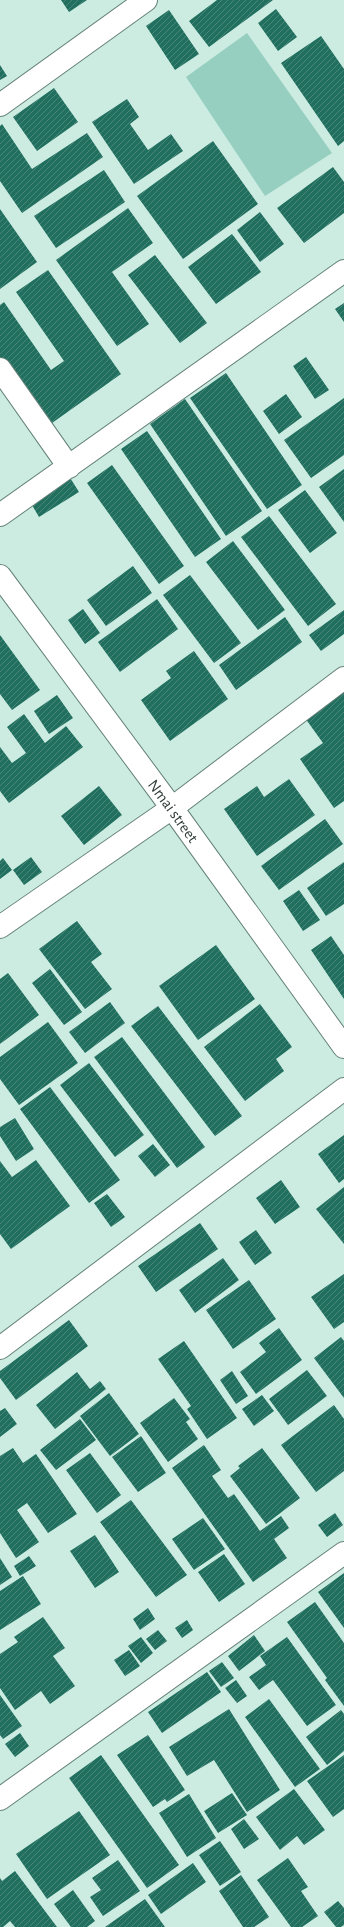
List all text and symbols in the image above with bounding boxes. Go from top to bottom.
street label: Nmai street [145,777,201,846]

